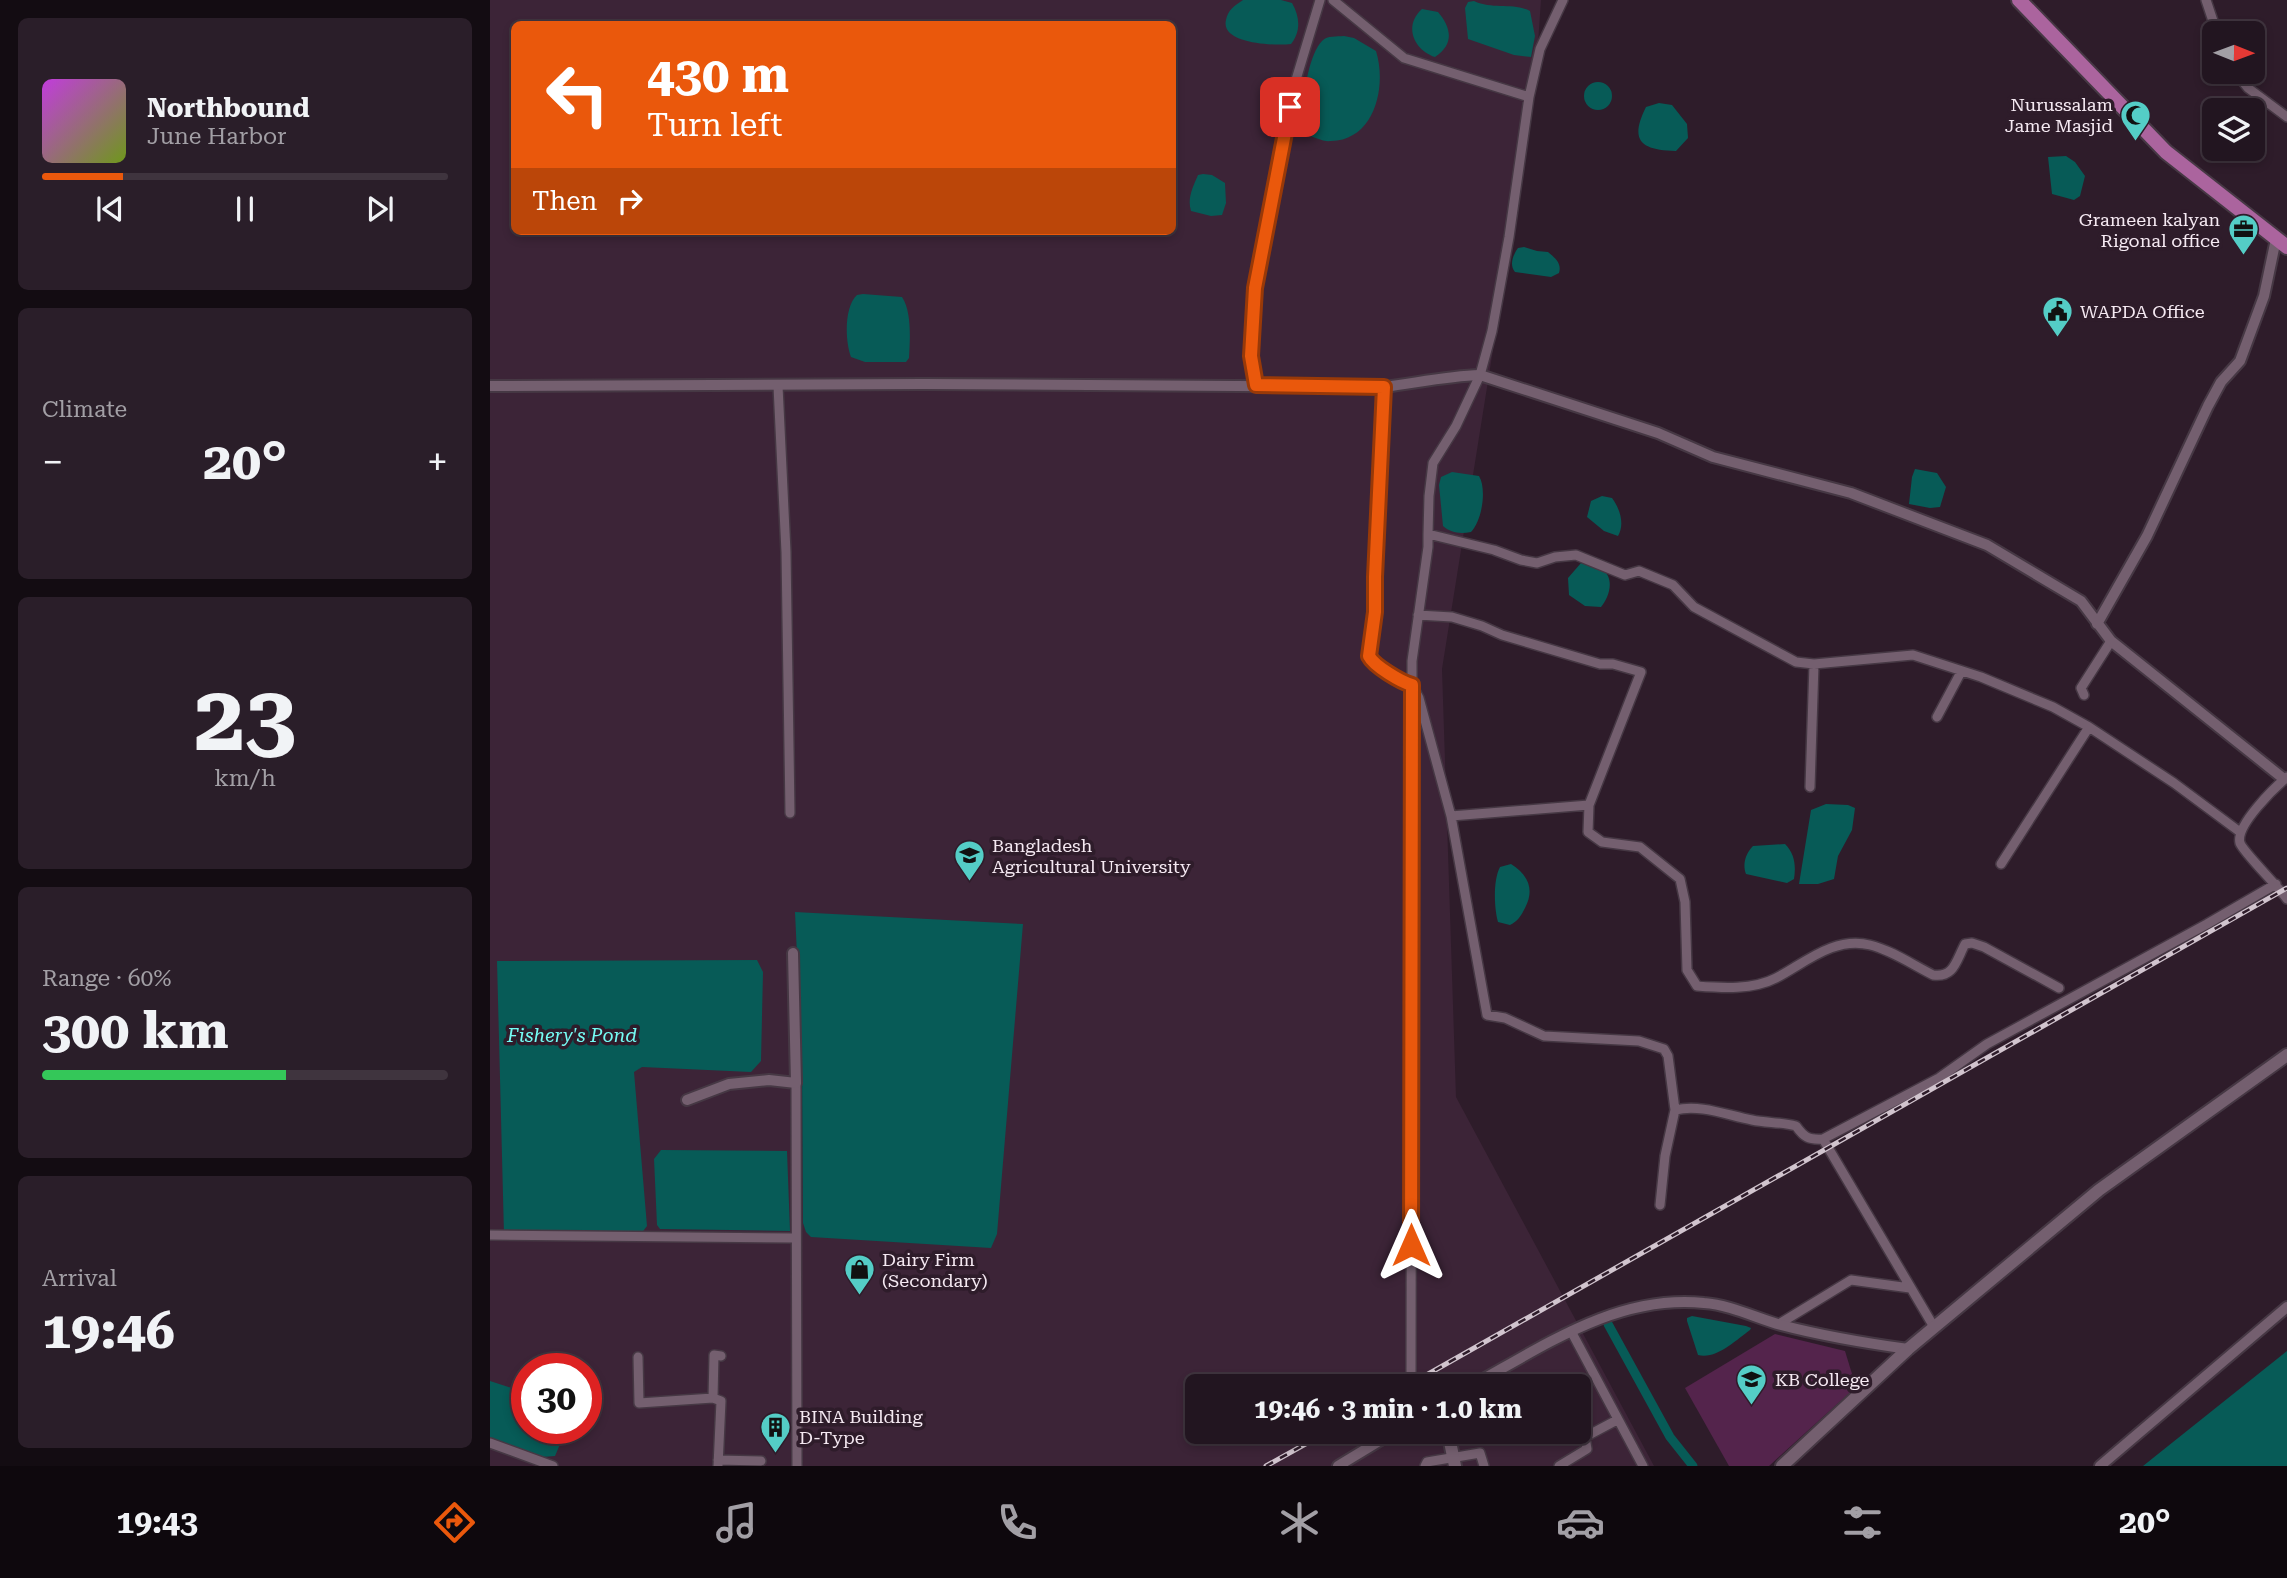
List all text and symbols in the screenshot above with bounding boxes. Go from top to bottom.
north arrow [2202,21,2264,84]
map controls [2202,21,2265,161]
text: 430 m [647,47,789,104]
icon: left [532,49,623,140]
pin [1260,77,1320,137]
icon: arrive [1271,88,1309,126]
text: Northbound [147,93,310,123]
place label: Nurussalam Jame Masjid [2005,94,2113,136]
mosque icon: Nurussalam Jame Masjid [2119,98,2153,142]
button: layers [2202,98,2265,161]
text: Turn left [647,106,782,144]
text: June Harbor [147,123,287,150]
icon: right [611,182,649,220]
text: Then [532,186,597,216]
icon: previous [91,190,129,228]
icon: pause [226,190,264,228]
icon: next [361,190,399,228]
place label: Grameen kalyan Rigonal office [2079,209,2220,251]
office icon: Grameen kalyan Rigonal office [2226,213,2260,257]
public building icon: WAPDA Office [2040,295,2074,339]
place label: WAPDA Office [2080,301,2205,322]
text: Climate [42,396,127,423]
text: 20° [203,431,287,492]
text: − [42,440,63,484]
text: + [427,440,448,484]
text: 23 [194,666,296,772]
text: km/h [214,765,276,792]
place label: Bangladesh Agricultural University [992,835,1191,877]
school or university icon: Bangladesh Agricultural University [952,839,986,883]
text: Range · 60% [42,965,171,992]
text: 300 km [42,1000,229,1061]
water label: Fishery's Pond [506,1024,637,1047]
position arrow [1374,1208,1448,1282]
place label: Dairy Firm (Secondary) [882,1249,988,1291]
shop icon: Dairy Firm (Secondary) [842,1253,876,1297]
text: Arrival [42,1265,117,1292]
text: 19:46 [42,1300,175,1361]
speed limit sign: 30 [511,1353,602,1444]
school or university icon: KB College [1735,1363,1769,1407]
place label: KB College [1775,1369,1869,1390]
text: 19:46 · 3 min · 1.0 km [1254,1394,1522,1424]
place label: BINA Building D-Type [799,1406,923,1448]
building icon: BINA Building D-Type [759,1410,793,1454]
icon: directions [430,1498,479,1547]
icon: music [712,1498,761,1547]
icon: phone [993,1498,1042,1547]
icon: climate [1275,1498,1324,1547]
icon: car [1556,1498,1605,1547]
icon: filters [1838,1498,1887,1547]
text: 19:43 [116,1503,198,1541]
text: 20° [2119,1503,2171,1541]

